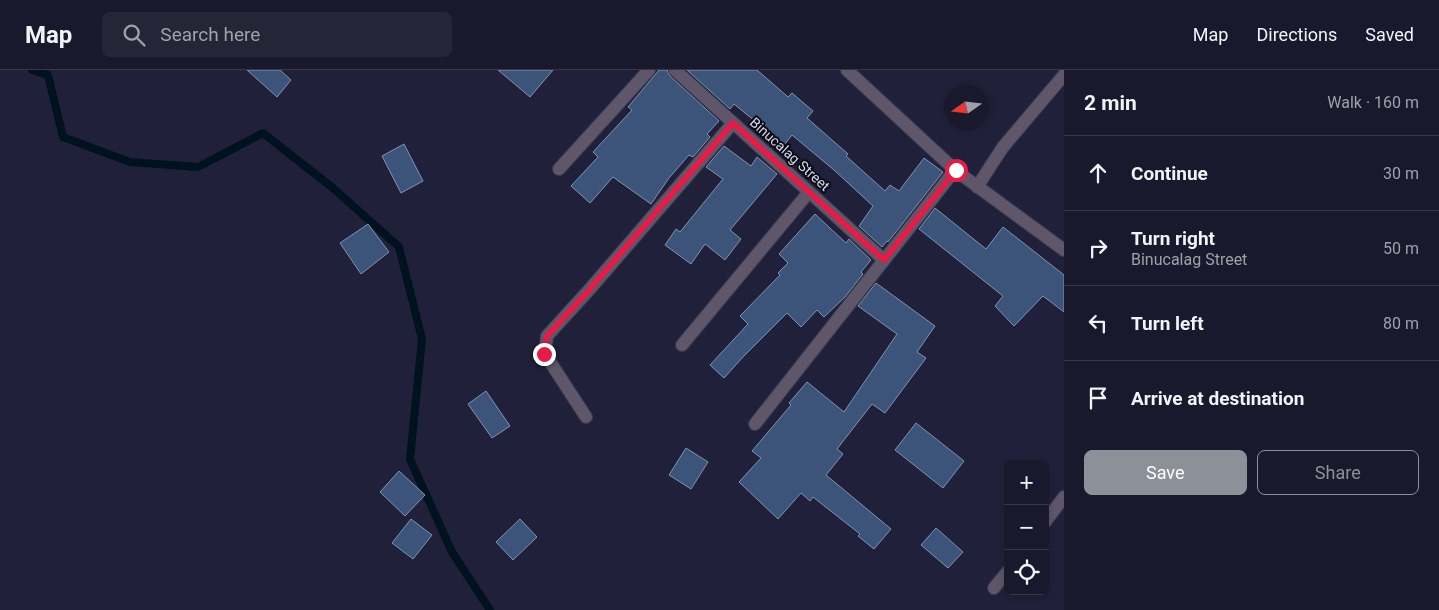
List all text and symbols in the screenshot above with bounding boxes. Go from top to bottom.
search box [102,12,452,57]
text: Map [25,21,72,49]
icon: search [120,21,148,49]
text: Search here [160,23,260,46]
text: Map [1193,24,1228,45]
text: Directions [1256,24,1337,45]
text: Saved [1365,24,1414,45]
north arrow [944,85,989,130]
text: 2 min [1084,91,1137,115]
text: Walk · 160 m [1327,93,1419,112]
street label: Binucalag Street [747,114,833,194]
route start [945,159,968,182]
icon: ahead [1084,159,1112,187]
text: Continue [1131,162,1208,185]
text: 30 m [1383,164,1419,183]
text: Turn right [1131,227,1215,250]
icon: right [1084,234,1112,262]
text: 50 m [1383,239,1419,258]
text: Binucalag Street [1131,250,1247,269]
icon: left [1084,309,1112,337]
text: Turn left [1131,312,1204,335]
text: 80 m [1383,314,1419,333]
route end [533,343,556,366]
icon: arrive [1084,384,1112,412]
text: Arrive at destination [1131,387,1304,410]
button: Save [1084,450,1247,495]
button: Share [1257,450,1419,495]
map controls [1004,460,1049,595]
button: + [1004,460,1049,505]
button: − [1004,505,1049,550]
button: locate [1004,550,1049,595]

